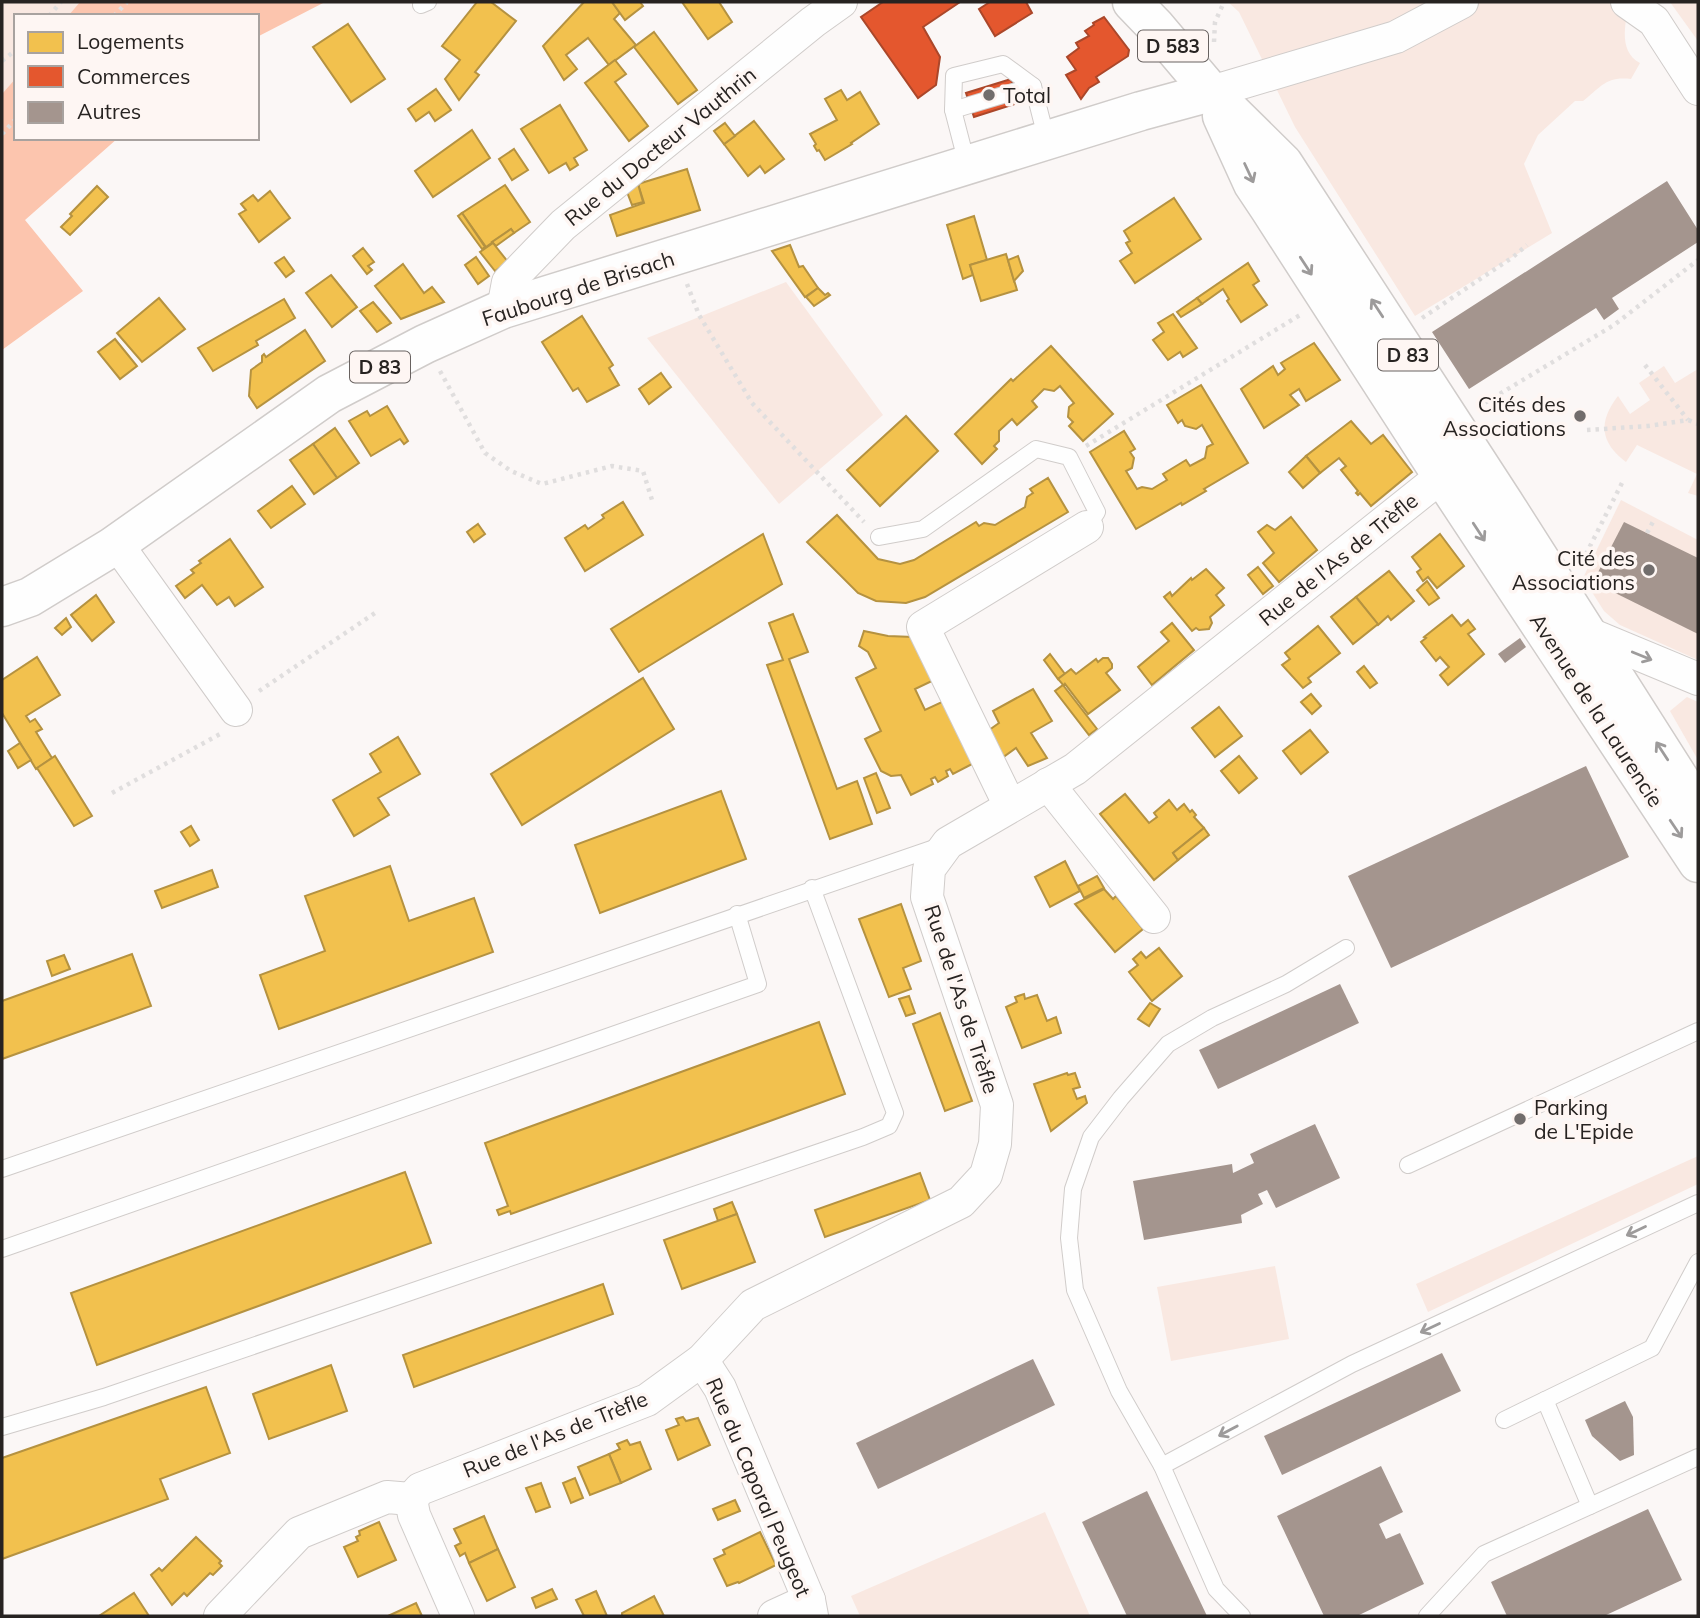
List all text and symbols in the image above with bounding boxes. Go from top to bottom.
legend [14,14,259,140]
text: Logements [77,28,184,54]
road number: D 583 [1138,30,1208,61]
street label: Rue du Docteur Vauthrin [559,61,761,231]
text: Commerces [77,63,190,89]
place label: Total [1003,82,1051,108]
marker: Total [981,87,997,103]
text: Autres [77,98,141,124]
one-way arrow [1243,162,1256,183]
street label: Faubourg de Brisach [479,245,677,331]
one-way arrow [1300,255,1314,275]
one-way arrow [1369,299,1384,318]
road number: D 83 [1378,340,1438,370]
road number: D 83 [350,352,410,382]
place label: Cités des Associations [1443,391,1566,441]
marker: Cités des Associations [1572,408,1588,424]
street label: Rue de l'As de Trèfle [1253,487,1423,631]
one-way arrow [1472,522,1487,541]
place label: Cité des Associations [1512,545,1635,595]
marker: Cité des Associations [1641,562,1657,578]
street label: Avenue de la Laurencie [1525,608,1669,812]
one-way arrow [1631,650,1653,663]
one-way arrow [1654,741,1668,761]
one-way arrow [1668,819,1683,838]
street label: Rue de l'As de Trèfle [919,901,1005,1097]
place label: Parking de L'Epide [1534,1094,1634,1144]
marker: Parking de L'Epide [1512,1111,1528,1127]
one-way arrow [1626,1226,1647,1239]
one-way arrow [1420,1321,1441,1335]
street label: Rue du Caporal Peugeot [701,1373,817,1601]
street label: Rue de l'As de Trèfle [459,1385,651,1483]
one-way arrow [1218,1425,1239,1439]

